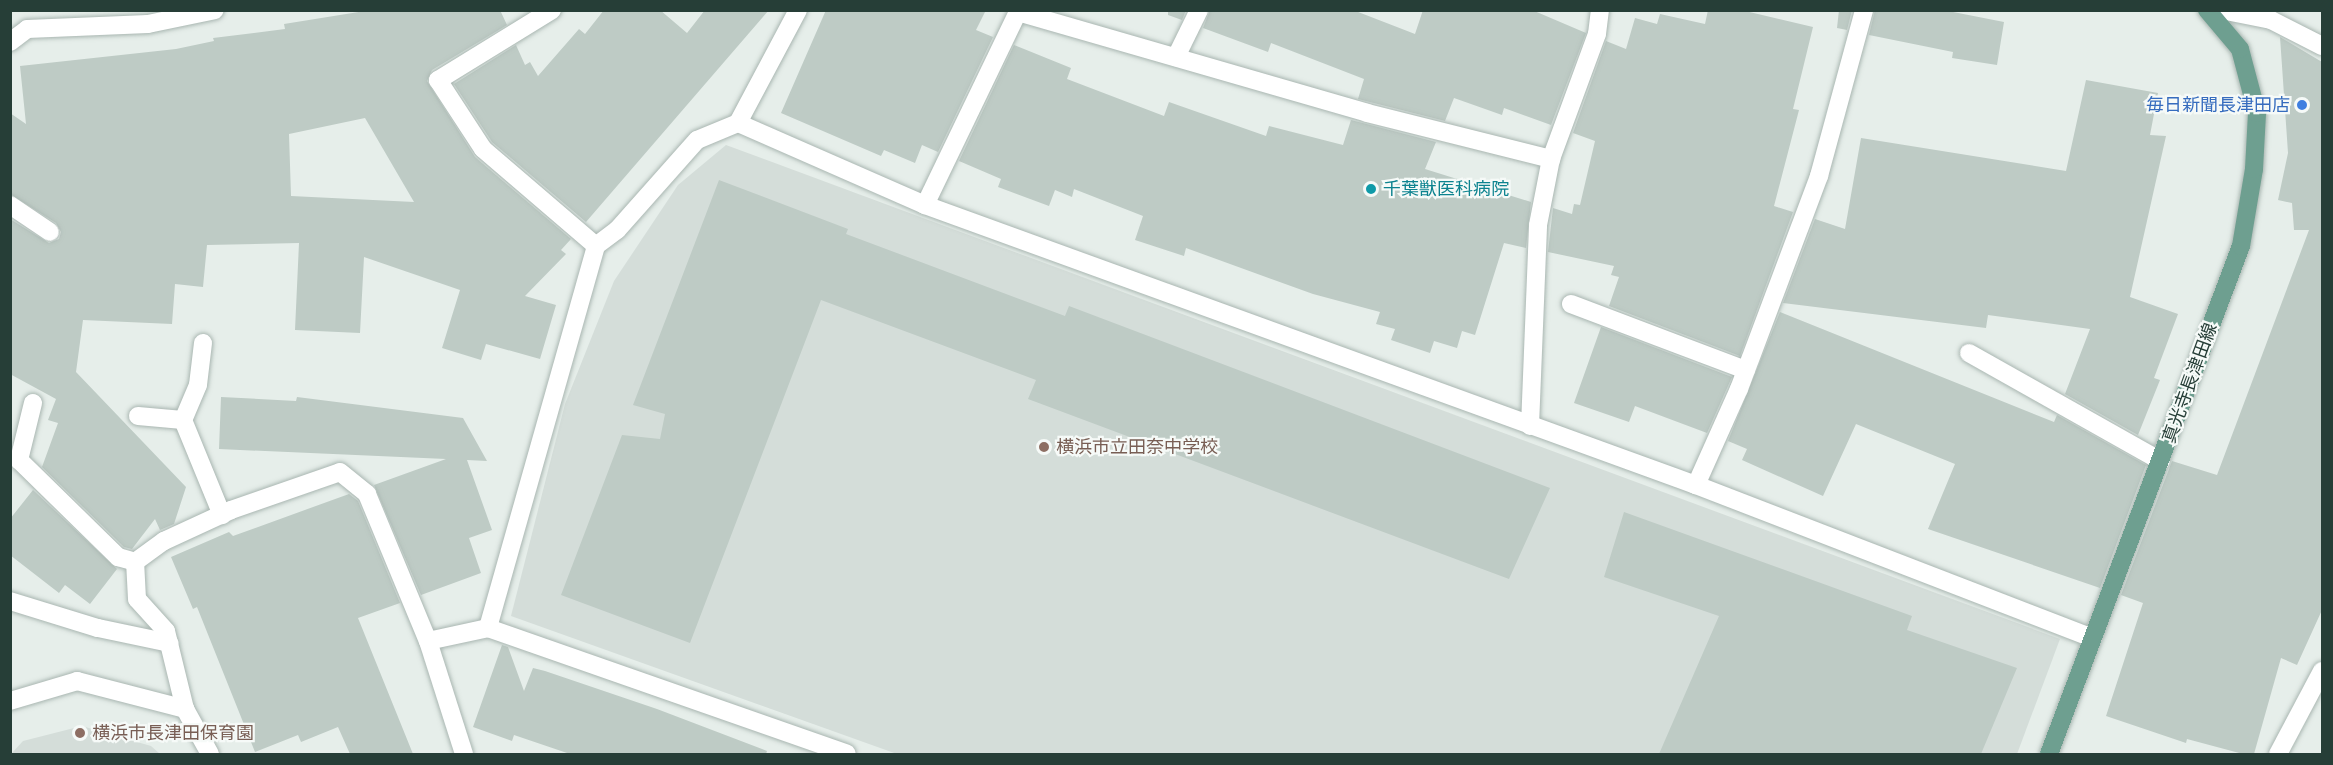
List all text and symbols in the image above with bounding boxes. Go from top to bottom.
place label: 毎日新聞長津田店 [2146,94,2290,116]
marker: 毎日新聞長津田店 [2295,98,2309,112]
place label: 千葉獣医科病院 [1383,178,1509,200]
marker: 千葉獣医科病院 [1364,182,1378,196]
street label: 真光寺長津田線 [2158,320,2222,446]
place label: 横浜市立田奈中学校 [1056,436,1218,458]
marker: 横浜市立田奈中学校 [1037,440,1051,454]
place label: 横浜市長津田保育園 [92,722,254,744]
marker: 横浜市長津田保育園 [73,726,87,740]

